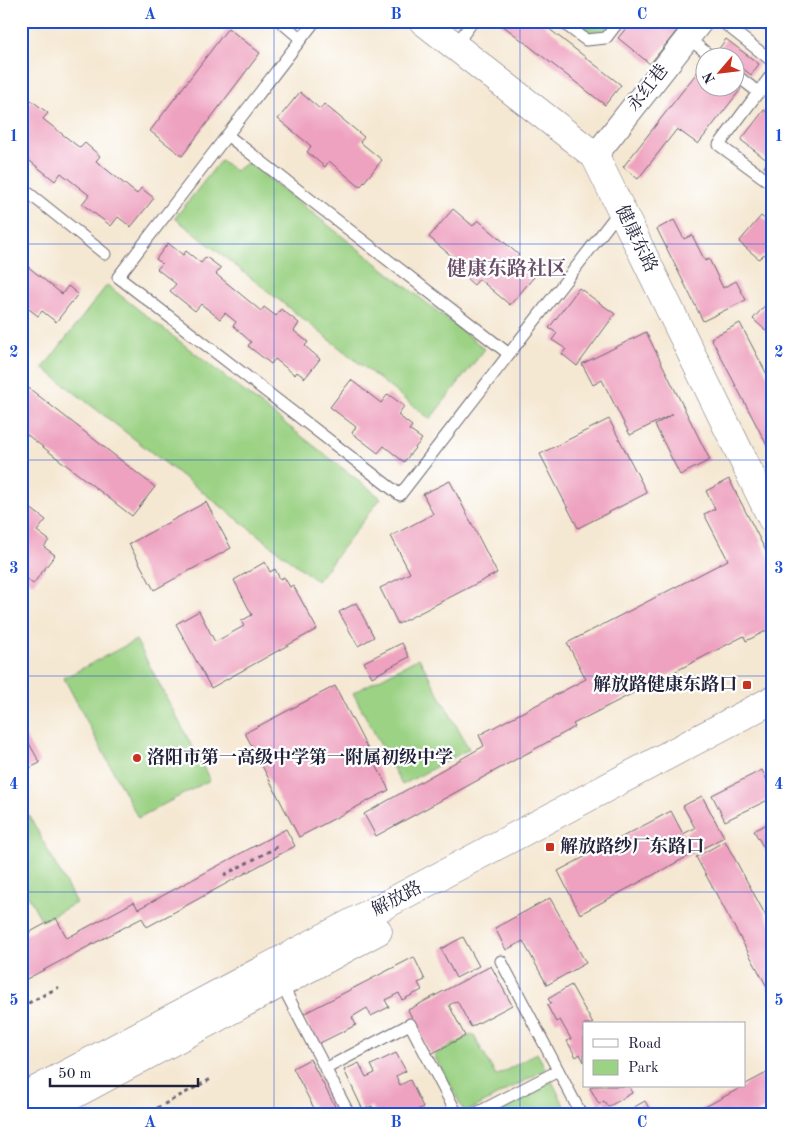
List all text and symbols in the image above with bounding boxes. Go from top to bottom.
text: A [144,7,156,23]
text: B [390,7,402,23]
text: C [637,7,647,23]
north arrow [696,48,746,98]
street label: 永红巷 [623,60,672,115]
text: N [701,69,718,86]
text: 1 [9,129,19,145]
text: 1 [774,129,784,145]
street label: 健康东路 [612,202,662,275]
district label: 健康东路社区 [447,257,567,280]
text: 2 [9,345,19,361]
text: 2 [774,345,784,361]
text: 3 [9,561,19,577]
text: 3 [774,561,784,577]
place label: 解放路健康东路口 [593,674,737,694]
marker: 解放路健康东路口 [741,679,753,691]
place label: 洛阳市第一高级中学第一附属初级中学 [147,747,453,767]
marker: 洛阳市第一高级中学第一附属初级中学 [131,752,143,764]
text: 4 [9,777,19,793]
text: 4 [774,777,784,793]
place label: 解放路纱厂东路口 [560,836,704,856]
marker: 解放路纱厂东路口 [544,841,556,853]
street label: 解放路 [368,877,425,920]
text: 5 [9,993,19,1009]
text: 5 [774,993,784,1009]
legend [583,1022,746,1088]
text: Road [628,1037,662,1052]
scale bar [50,1055,198,1087]
text: Park [628,1061,659,1076]
text: 50 m [58,1067,92,1082]
text: A [144,1115,156,1131]
text: B [390,1115,402,1131]
text: C [637,1115,647,1131]

